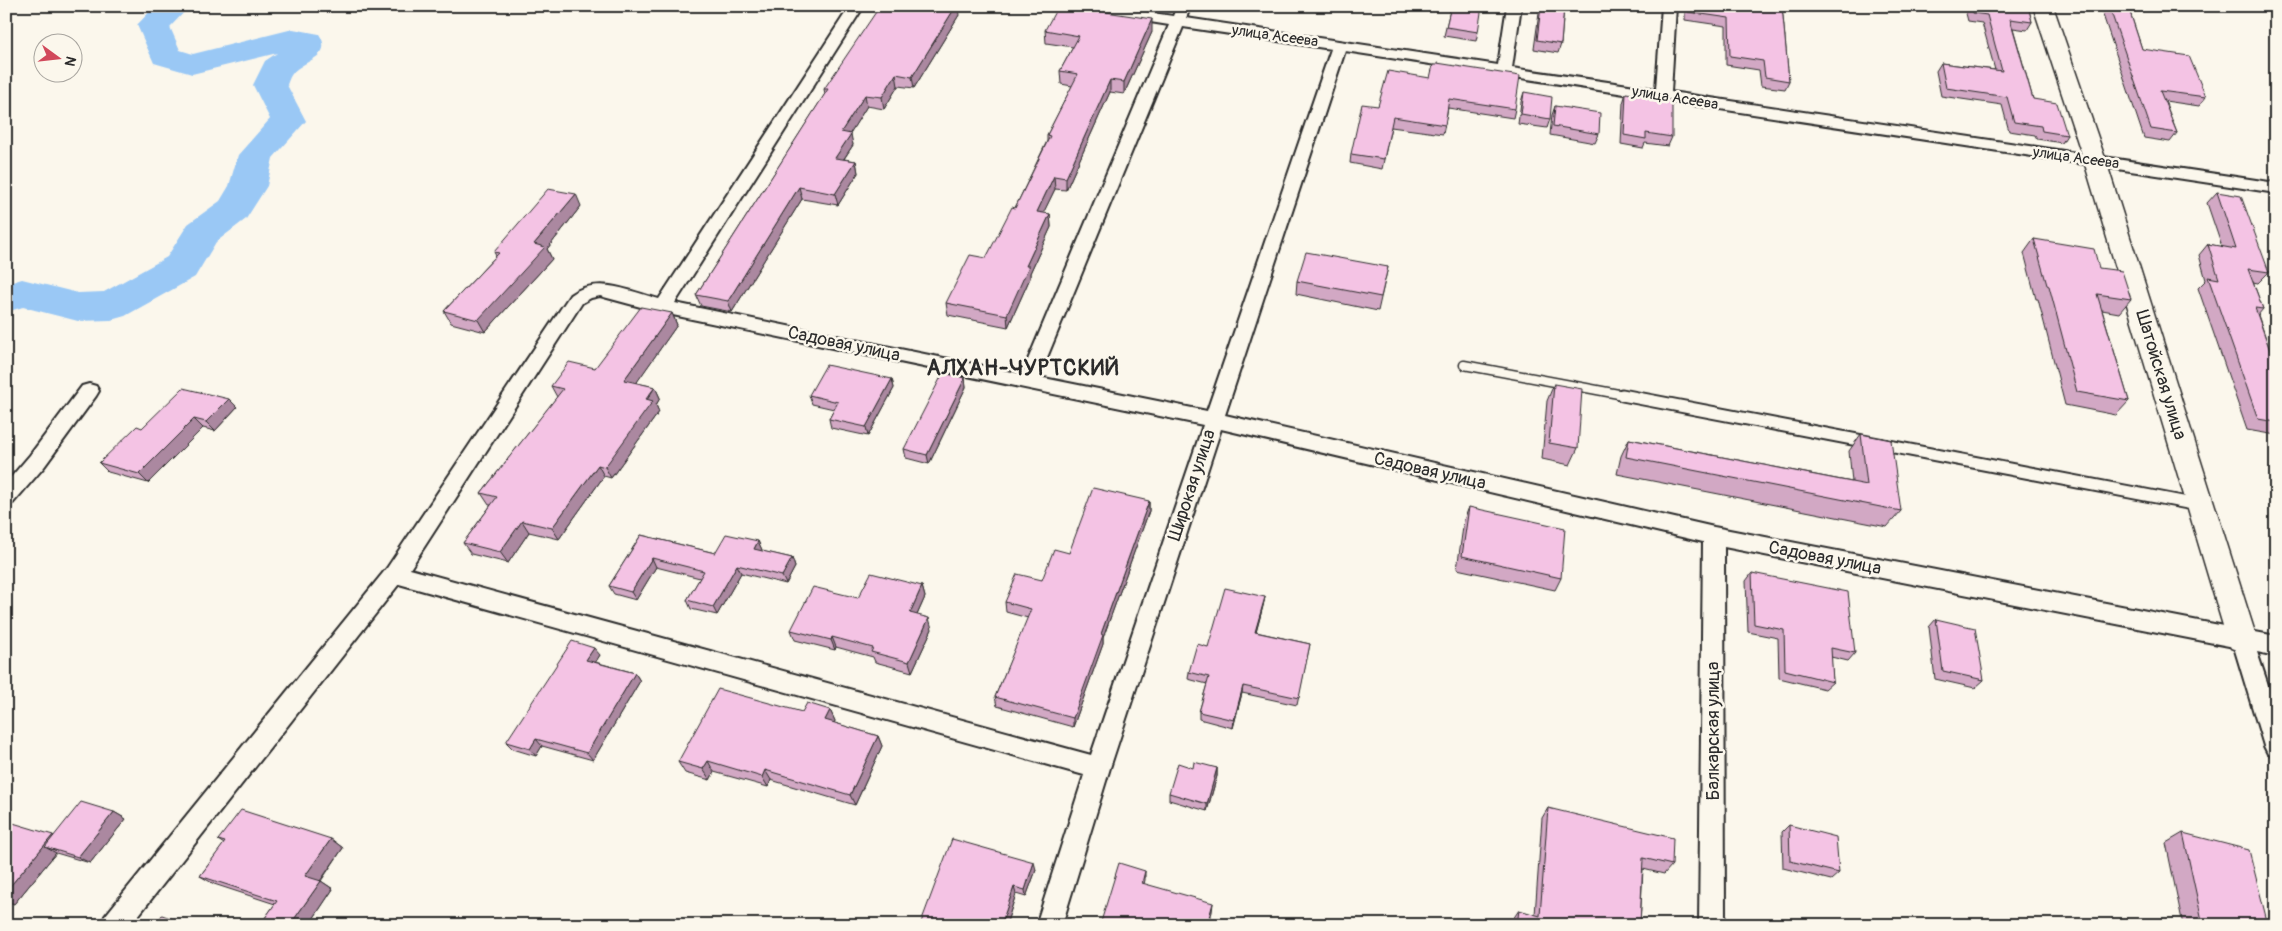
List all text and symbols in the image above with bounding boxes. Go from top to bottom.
street label: улица Асеева [1230,20,1319,51]
north arrow [32,32,82,82]
text: N [61,54,80,68]
street label: улица Асеева [1630,82,1720,114]
street label: улица Асеева [2031,142,2120,173]
street label: Шатойская улица [2130,307,2192,443]
street label: Садовая улица [786,321,902,367]
district label: АЛХАН-ЧУРТСКИЙ [926,354,1120,382]
street label: Широкая улица [1163,426,1221,544]
street label: Садовая улица [1372,447,1488,495]
street label: Садовая улица [1767,536,1883,580]
street label: Балкарская улица [1702,662,1725,800]

